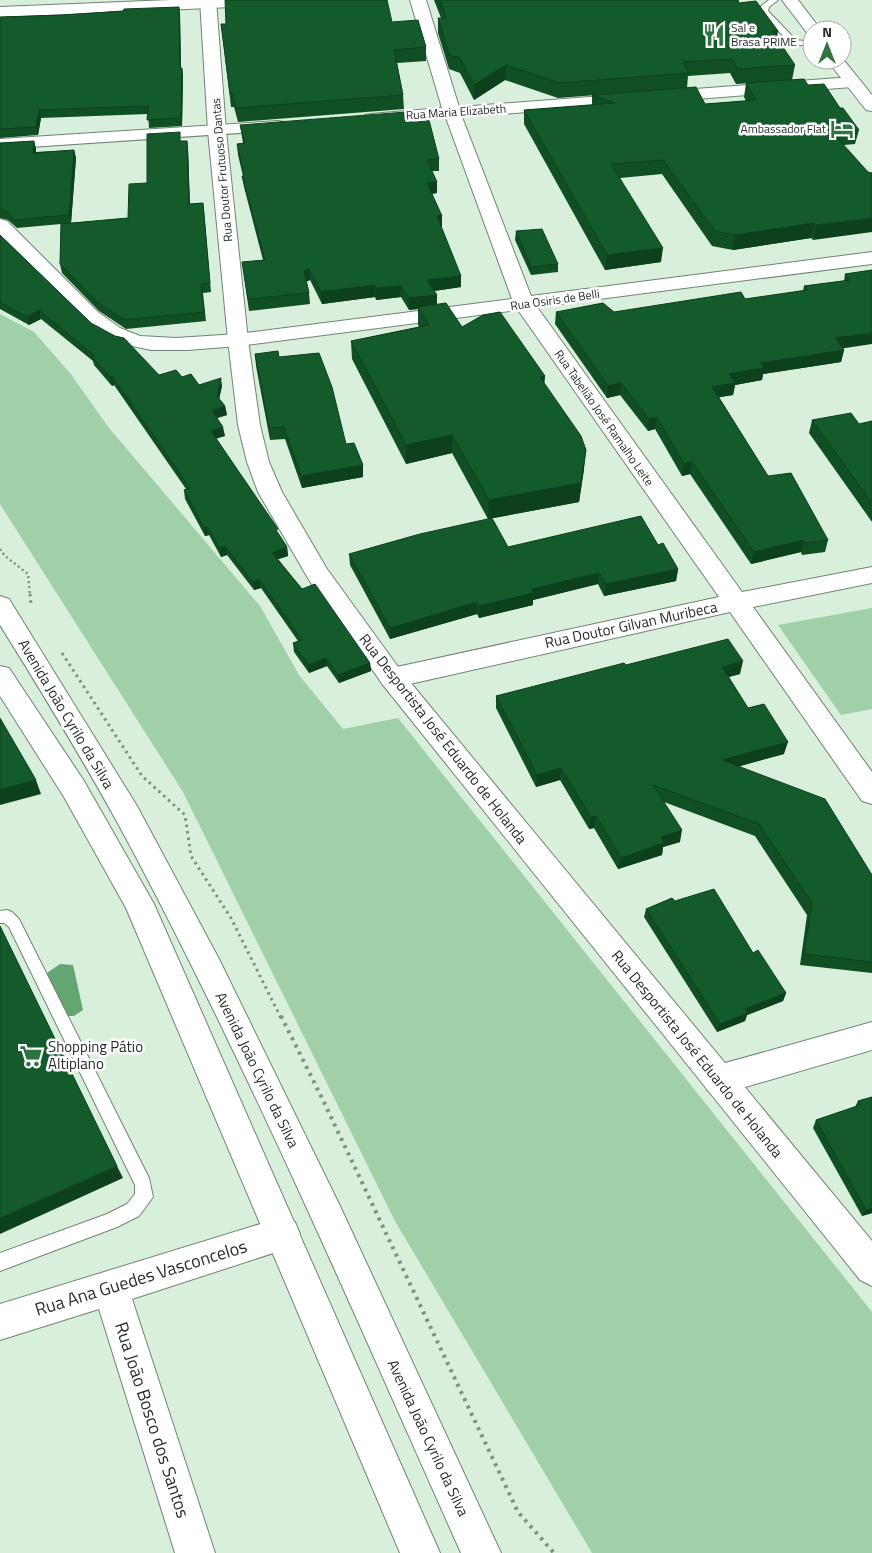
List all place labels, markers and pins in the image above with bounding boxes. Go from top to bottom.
place label: Sal e Brasa PRIME [731,18,797,51]
restaurant icon: Sal e Brasa PRIME [701,22,727,48]
hotel icon: Ambassador Flat [829,116,855,142]
place label: Ambassador Flat [741,119,827,138]
place label: Shopping Pátio Altiplano [48,1035,143,1075]
supermarket icon: Shopping Pátio Altiplano [18,1043,44,1069]

